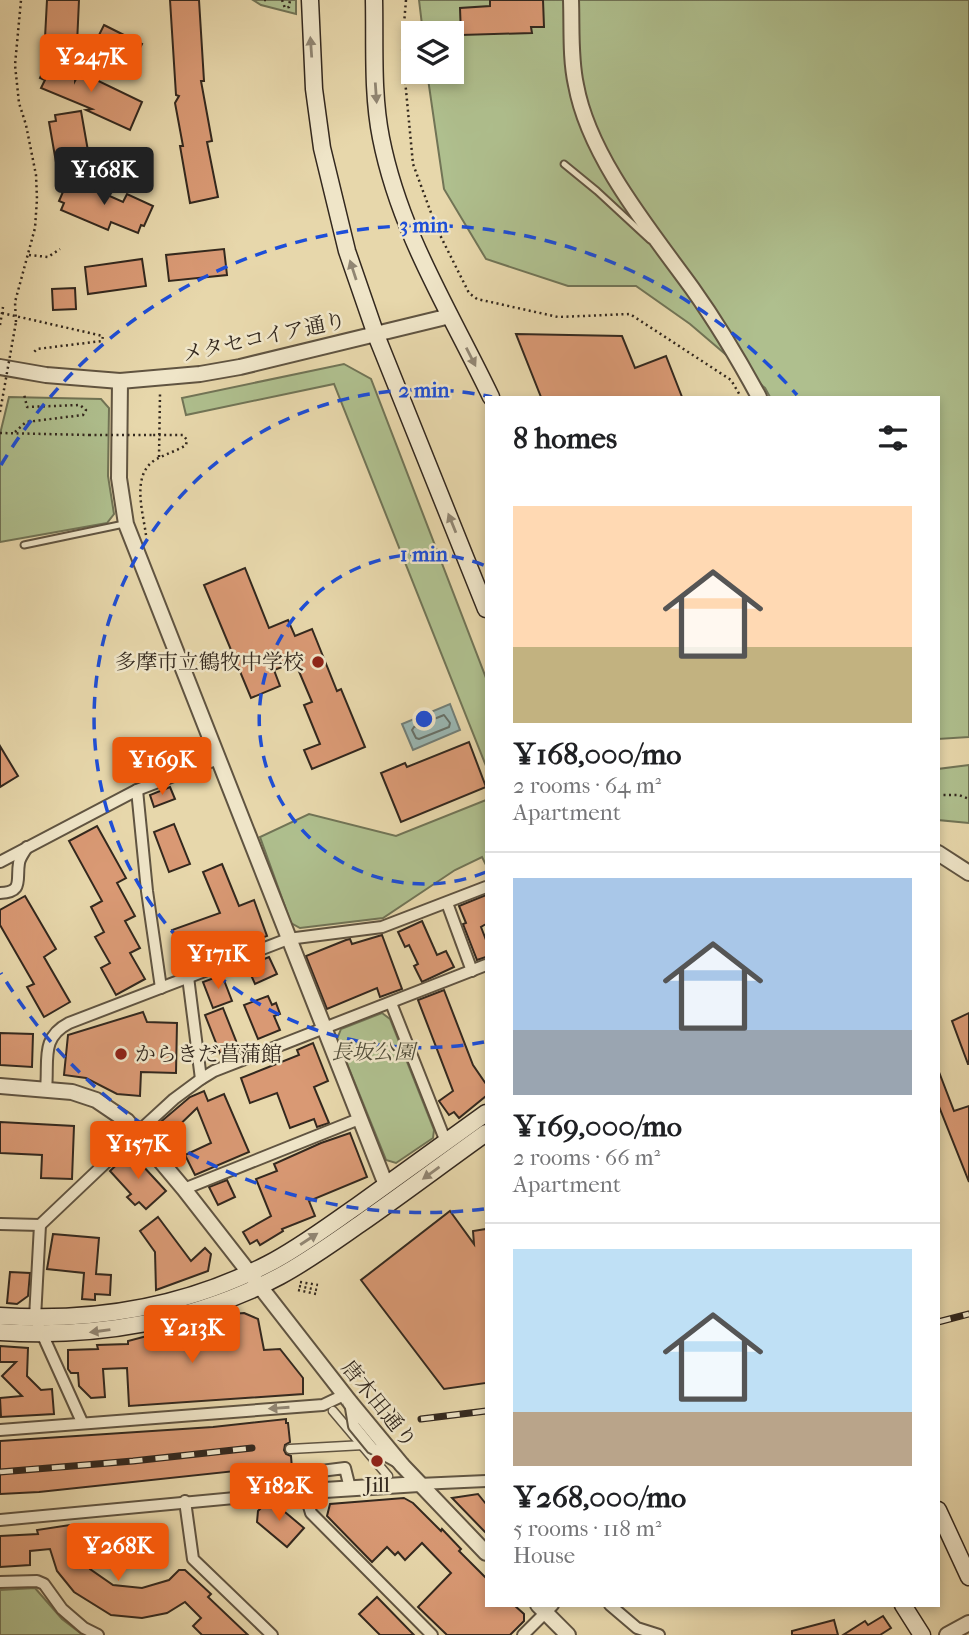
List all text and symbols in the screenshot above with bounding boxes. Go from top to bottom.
map controls [401,21,464,84]
button: layers [401,21,464,84]
pin: ¥247K [42,34,140,94]
one-way arrow [305,36,316,58]
text: ¥247K [56,43,126,70]
one-way arrow [371,82,382,104]
pin: ¥168K [55,148,153,207]
text: ¥168K [71,156,137,183]
text: 3 min [400,213,449,237]
one-way arrow [348,259,358,280]
street label: メタセコイア通り [180,308,348,366]
one-way arrow [464,347,476,367]
text: 2 min [398,378,450,402]
icon: filters [874,419,912,457]
text: 8 homes [513,421,617,456]
one-way arrow [446,512,457,533]
text: 1 min [400,542,449,566]
icon: home [650,551,776,677]
place label: 多摩市立鶴牧中学校 [115,650,304,674]
marker: 多摩市立鶴牧中学校 [310,654,326,670]
centre of rings [412,707,436,731]
text: ¥168,000/mo [513,737,681,772]
pin: ¥169K [113,738,211,797]
text: ¥169K [128,746,196,773]
text: 2 rooms · 64 m² [513,772,661,799]
text: Apartment [513,799,621,826]
icon: home [650,923,776,1049]
pin: ¥171K [169,932,267,991]
text: ¥171K [187,940,249,967]
park label: 長坂公園 [331,1040,418,1064]
place label: からきだ菖蒲館 [135,1042,282,1066]
marker: からきだ菖蒲館 [113,1046,129,1062]
text: ¥169,000/mo [513,1109,682,1144]
pin: ¥157K [89,1122,187,1181]
text: ¥157K [106,1130,170,1157]
text: 2 rooms · 66 m² [513,1144,660,1171]
one-way arrow [422,1166,440,1180]
text: Apartment [513,1171,621,1198]
one-way arrow [299,1232,319,1245]
icon: home [650,1294,776,1420]
pin: ¥213K [143,1306,241,1365]
text: ¥213K [160,1314,224,1341]
one-way arrow [89,1326,111,1337]
street label: 唐木田通り [337,1356,421,1452]
one-way arrow [268,1403,290,1414]
marker: Jill [369,1453,385,1469]
pin: ¥182K [230,1464,328,1523]
text: ¥182K [246,1472,312,1499]
place label: Jill [362,1473,390,1497]
text: ¥268,000/mo [513,1480,686,1515]
text: 5 rooms · 118 m² [513,1515,661,1542]
pin: ¥268K [69,1524,167,1583]
text: ¥268K [83,1532,153,1559]
text: House [513,1542,575,1569]

